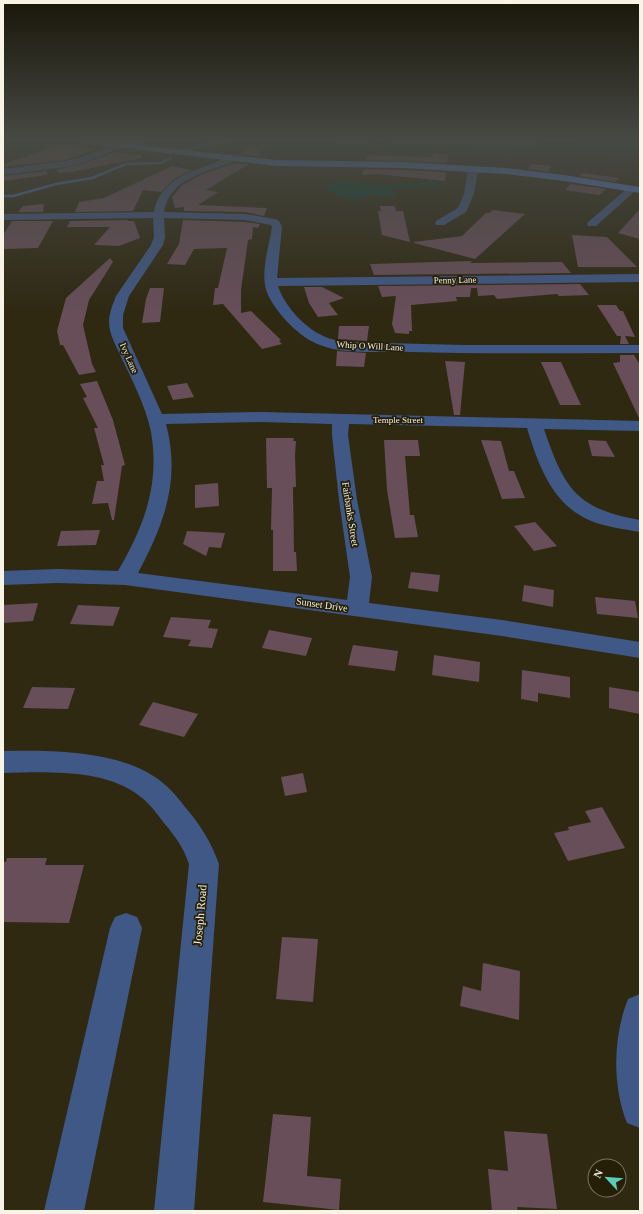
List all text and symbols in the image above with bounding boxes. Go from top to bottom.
street label: Penny Lane [434,275,476,285]
street label: Whip O Will Lane [336,339,404,353]
street label: Ivy Lane [118,341,140,375]
street label: Temple Street [373,415,424,425]
street label: Fairbanks Street [340,481,361,547]
street label: Sunset Drive [295,595,349,614]
street label: Joseph Road [190,884,210,946]
north arrow [587,1158,627,1198]
text: N [591,1167,605,1180]

